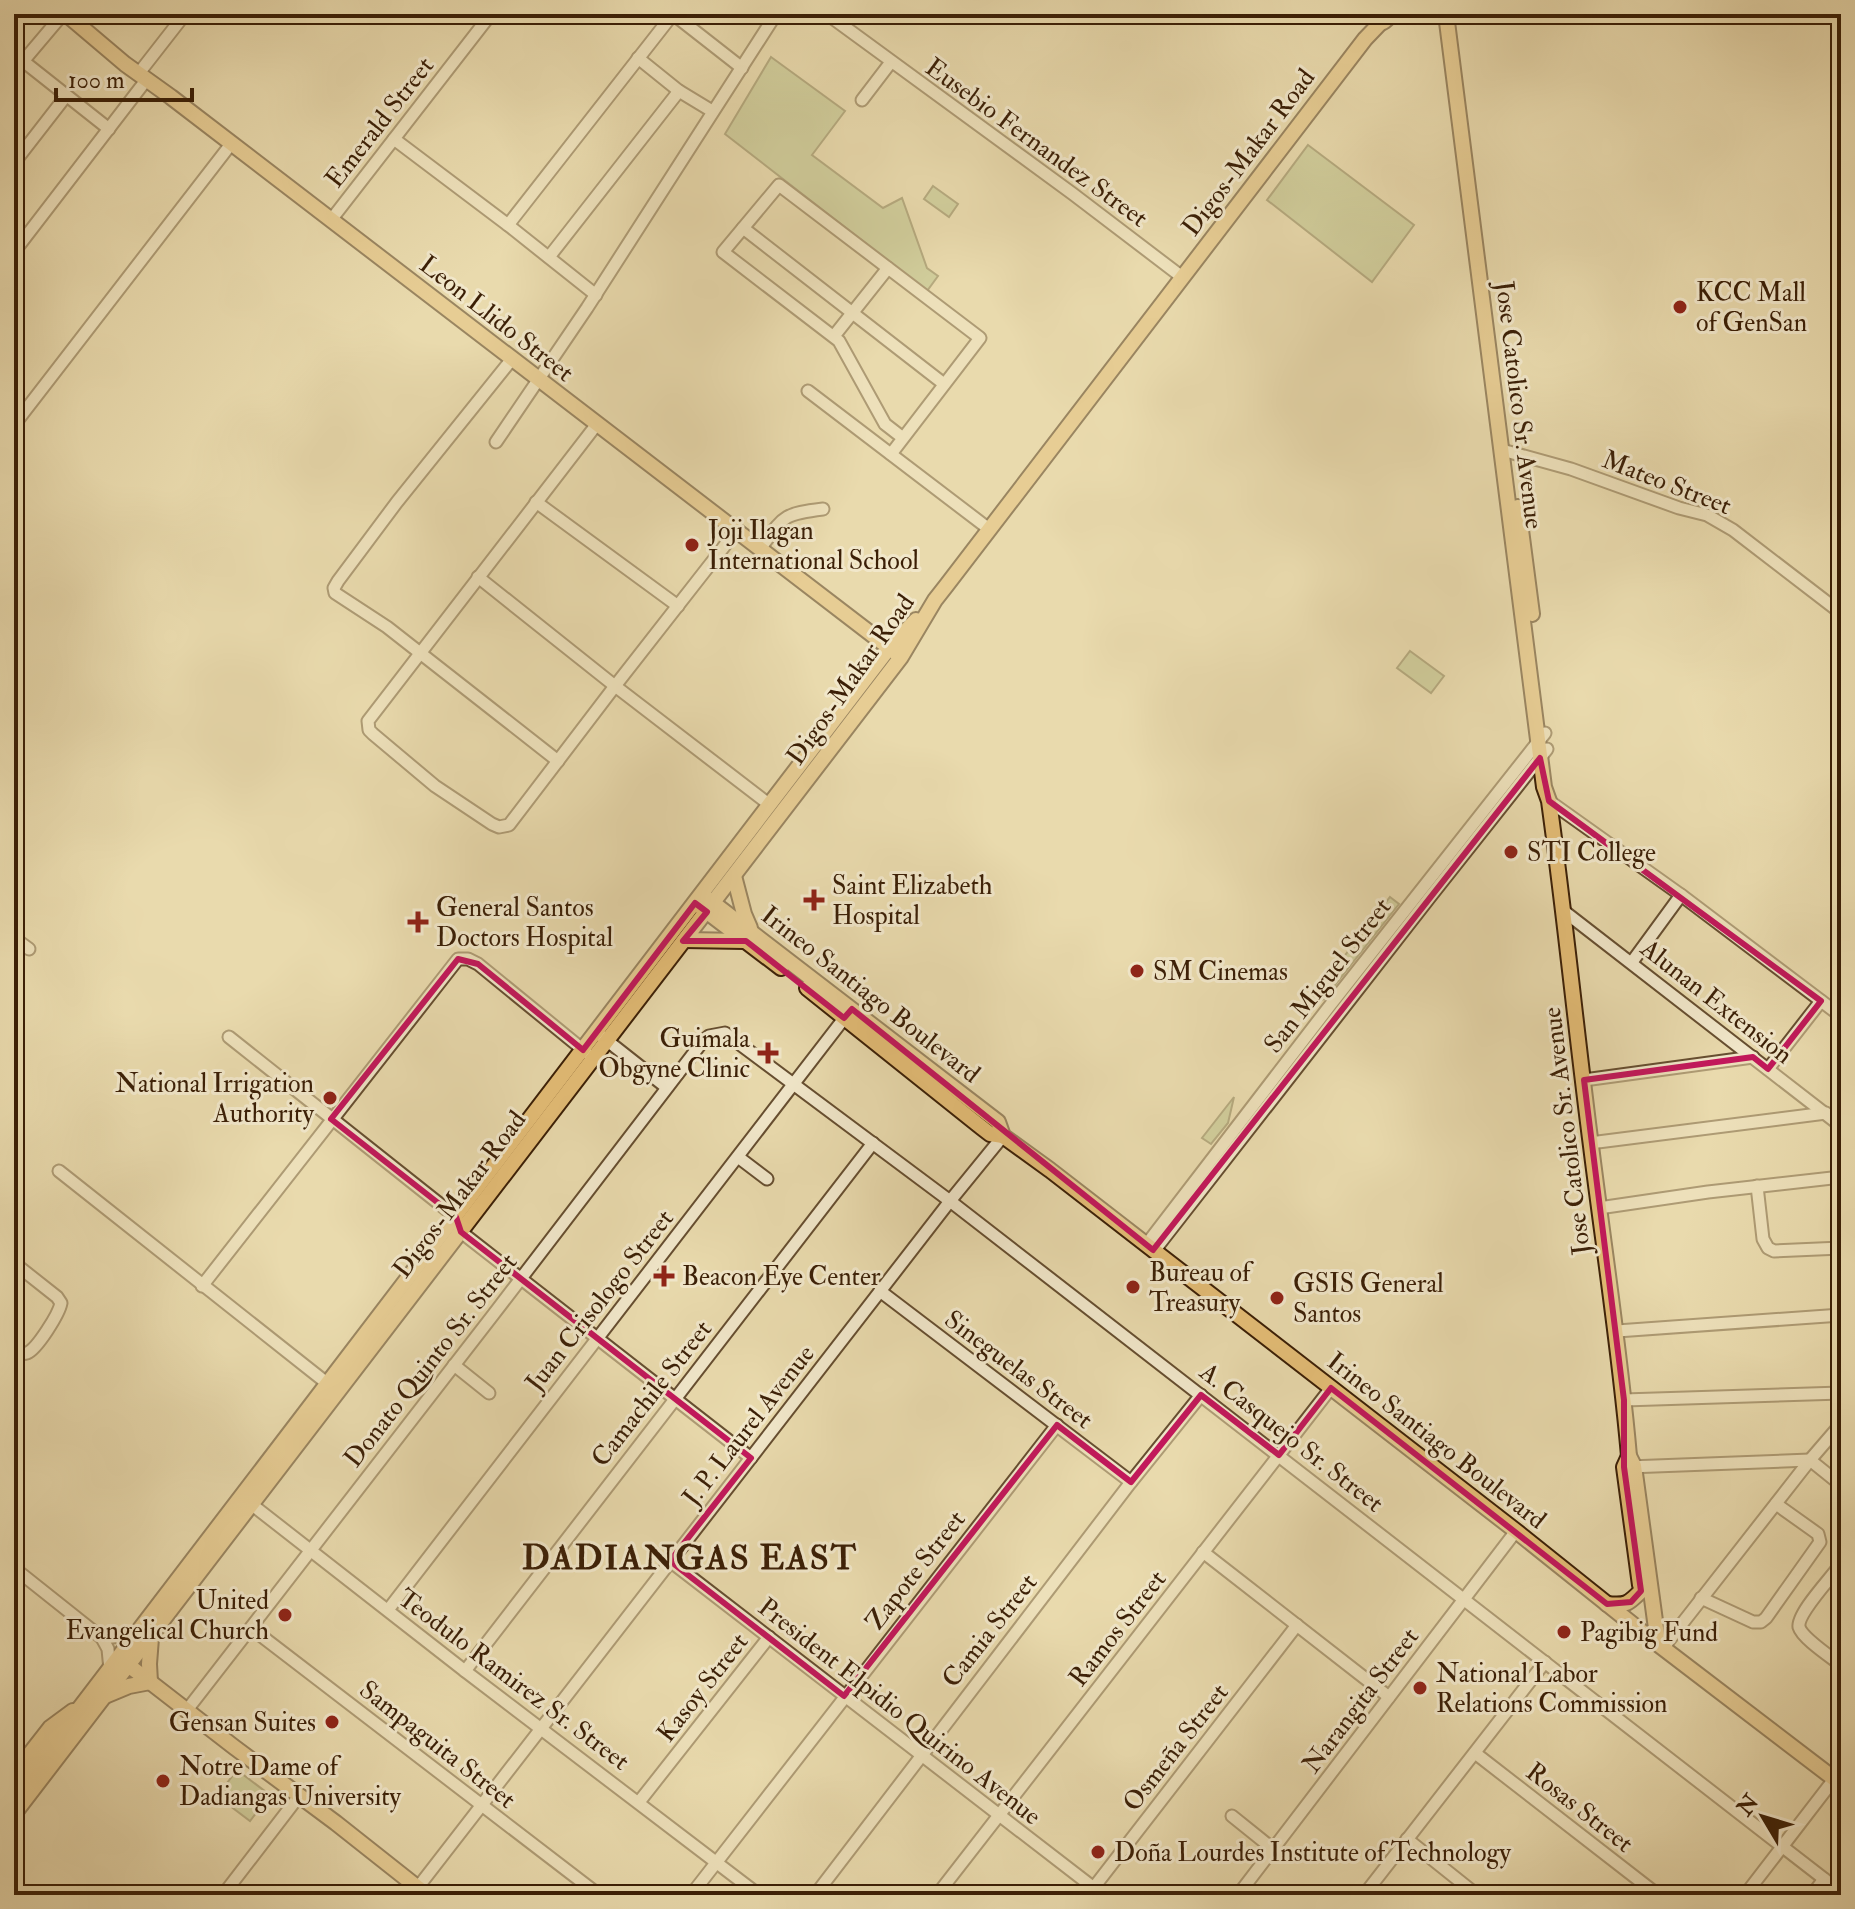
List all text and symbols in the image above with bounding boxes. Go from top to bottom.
street label: Emerald Street [319,51,441,195]
street label: Eusebio Fernandez Street [919,51,1154,234]
scale bar [56,52,192,102]
street label: Digos-Makar Road [1175,62,1322,243]
text: 100 m [68,65,125,96]
street label: Leon Llido Street [413,249,580,389]
place label: KCC Mall of GenSan [1696,277,1807,339]
street label: Jose Catolico Sr. Avenue [1488,278,1550,531]
marker: KCC Mall of GenSan [1671,298,1689,316]
street label: Mateo Street [1598,444,1736,522]
place label: Joji Ilagan International School [707,515,919,577]
marker: Joji Ilagan International School [683,536,701,554]
street label: Digos-Makar Road [780,588,922,771]
place label: STI College [1527,837,1656,869]
marker: STI College [1502,843,1520,861]
place label: Saint Elizabeth Hospital [832,870,993,933]
marker: Saint Elizabeth Hospital [803,889,825,911]
place label: General Santos Doctors Hospital [436,892,613,955]
street label: San Miguel Street [1257,892,1398,1060]
street label: Irineo Santiago Boulevard [754,899,986,1090]
marker: General Santos Doctors Hospital [407,911,429,933]
street label: Alunan Extension [1633,932,1799,1071]
place label: SM Cinemas [1153,956,1288,988]
marker: SM Cinemas [1128,962,1146,980]
street label: Jose Catolico Sr. Avenue [1536,1005,1598,1258]
place label: Guimala Obgyne Clinic [599,1023,750,1085]
marker: Guimala Obgyne Clinic [757,1042,779,1064]
place label: National Irrigation Authority [115,1068,315,1130]
marker: National Irrigation Authority [321,1089,339,1107]
street label: Digos-Makar Road [386,1104,533,1285]
street label: Juan Crisologo Street [518,1203,681,1399]
street label: Donato Quinto Sr. Street [337,1247,524,1474]
place label: Bureau of Treasury [1149,1257,1254,1319]
place label: Beacon Eye Center [682,1261,881,1293]
marker: Beacon Eye Center [653,1265,675,1287]
place label: GSIS General Santos [1293,1268,1444,1330]
marker: Bureau of Treasury [1124,1278,1142,1296]
marker: GSIS General Santos [1268,1289,1286,1307]
street label: Sineguelas Street [938,1304,1099,1436]
street label: Camachile Street [585,1314,719,1473]
street label: J. P. Laurel Avenue [675,1339,822,1513]
street label: Irineo Santiago Boulevard [1320,1345,1552,1536]
street label: A. Casquejo Sr. Street [1192,1356,1390,1519]
street label: Zapote Street [859,1504,973,1638]
district label: DADIANGAS EAST [522,1537,858,1580]
street label: Ramos Street [1062,1564,1173,1693]
street label: Camia Street [935,1567,1044,1694]
street label: Teodulo Ramirez Sr. Street [391,1582,636,1777]
place label: United Evangelical Church [66,1585,269,1647]
street label: President Elpidio Quirino Avenue [751,1591,1047,1833]
marker: United Evangelical Church [276,1606,294,1624]
place label: Pagibig Fund [1580,1617,1718,1649]
street label: Narangita Street [1296,1622,1426,1780]
marker: Pagibig Fund [1555,1623,1573,1641]
street label: Kasoy Street [650,1627,755,1749]
place label: National Labor Relations Commission [1436,1658,1668,1720]
street label: Sampaguita Street [352,1674,522,1817]
street label: Osmeña Street [1116,1677,1236,1818]
marker: National Labor Relations Commission [1411,1679,1429,1697]
place label: Gensan Suites [169,1707,316,1739]
marker: Gensan Suites [323,1713,341,1731]
place label: Notre Dame of Dadiangas University [179,1751,402,1813]
street label: Rosas Street [1519,1756,1639,1860]
marker: Notre Dame of Dadiangas University [154,1772,172,1790]
north arrow [1723,1777,1803,1857]
text: N [1730,1789,1765,1822]
place label: Doña Lourdes Institute of Technology [1114,1837,1512,1869]
marker: Doña Lourdes Institute of Technology [1089,1843,1107,1861]

